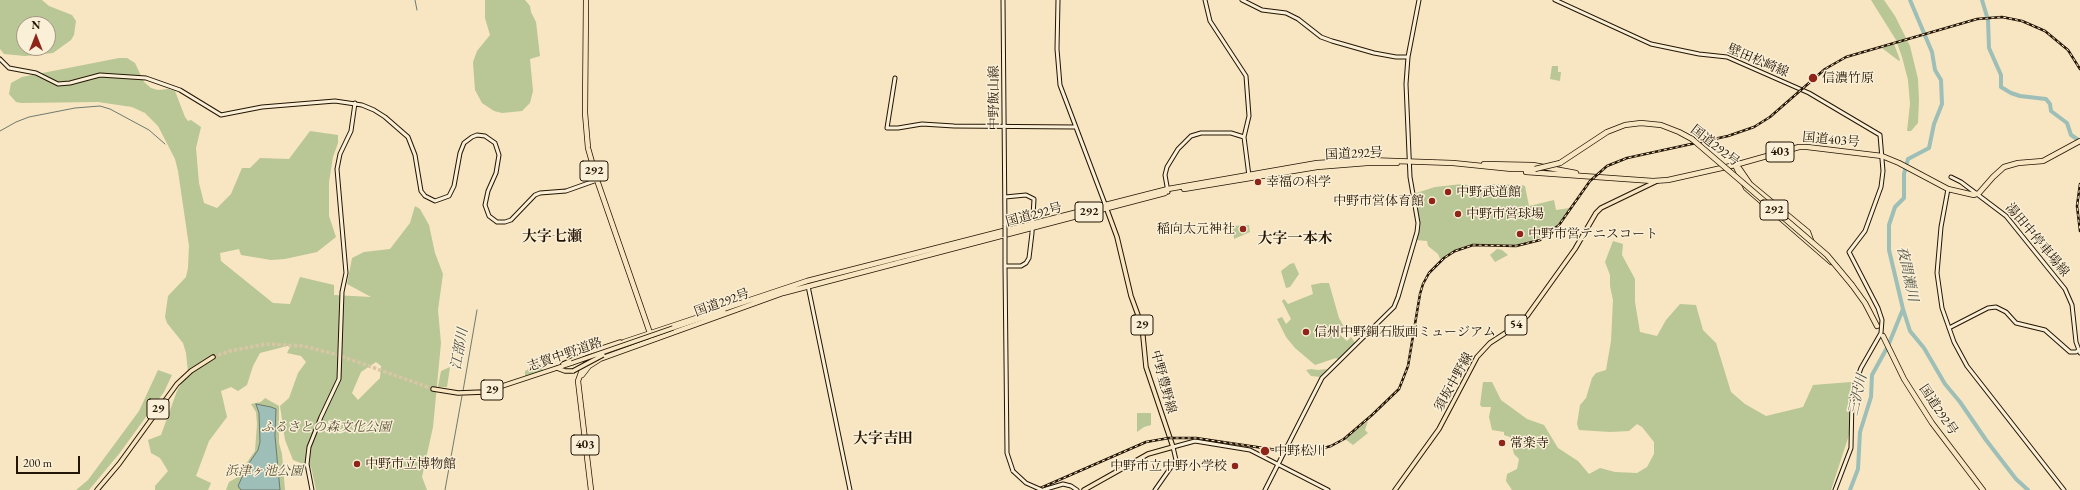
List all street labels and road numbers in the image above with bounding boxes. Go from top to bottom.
street label: 壁田松崎線 [1725,41,1791,81]
street label: 中野飯山線 [986,66,1002,130]
street label: 国道292号 [1687,122,1743,170]
street label: 国道403号 [1802,130,1860,150]
road number: 403 [1766,142,1794,162]
street label: 国道292号 [1325,145,1383,163]
road number: 292 [580,161,608,181]
street label: 国道292号 [1004,200,1064,230]
road number: 292 [1760,200,1788,220]
street label: 湯田中停車場線 [2002,200,2072,280]
road number: 292 [1075,202,1103,222]
street label: 国道292号 [692,286,752,320]
road number: 29 [1131,315,1153,335]
road number: 54 [1505,315,1527,335]
street label: 志賀中野道路 [526,335,604,375]
street label: 中野豊野線 [1147,349,1179,415]
street label: 須坂中野線 [1431,350,1477,414]
road number: 29 [481,380,503,400]
street label: 国道292号 [1915,382,1961,438]
road number: 29 [147,399,169,419]
road number: 403 [571,435,599,455]

